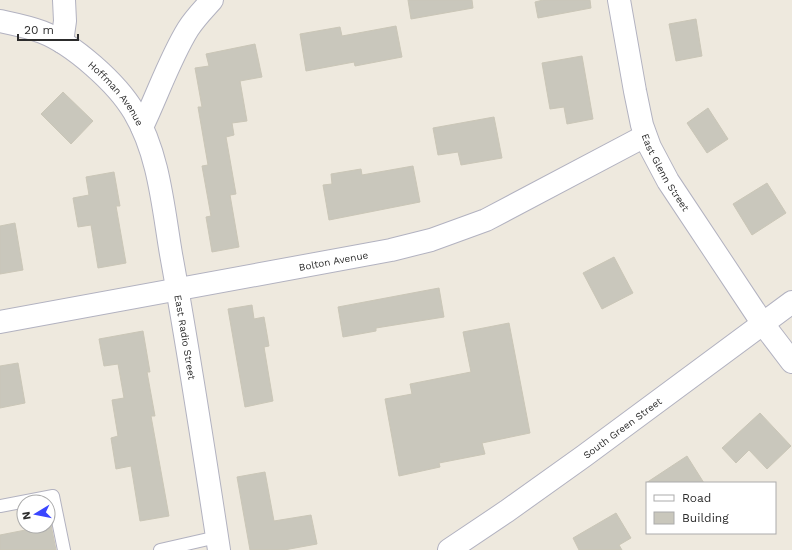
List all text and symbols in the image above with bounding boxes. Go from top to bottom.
scale bar [18,16,78,42]
text: 20 m [24,23,54,37]
street label: Hoffman Avenue [86,59,146,127]
street label: East Glenn Street [640,132,692,213]
street label: Bolton Avenue [298,249,369,272]
street label: East Radio Street [173,294,198,381]
street label: South Green Street [581,395,664,460]
legend [646,482,776,534]
text: Road [682,491,711,505]
north arrow [16,494,56,534]
text: N [20,511,34,521]
text: Building [682,511,729,525]

